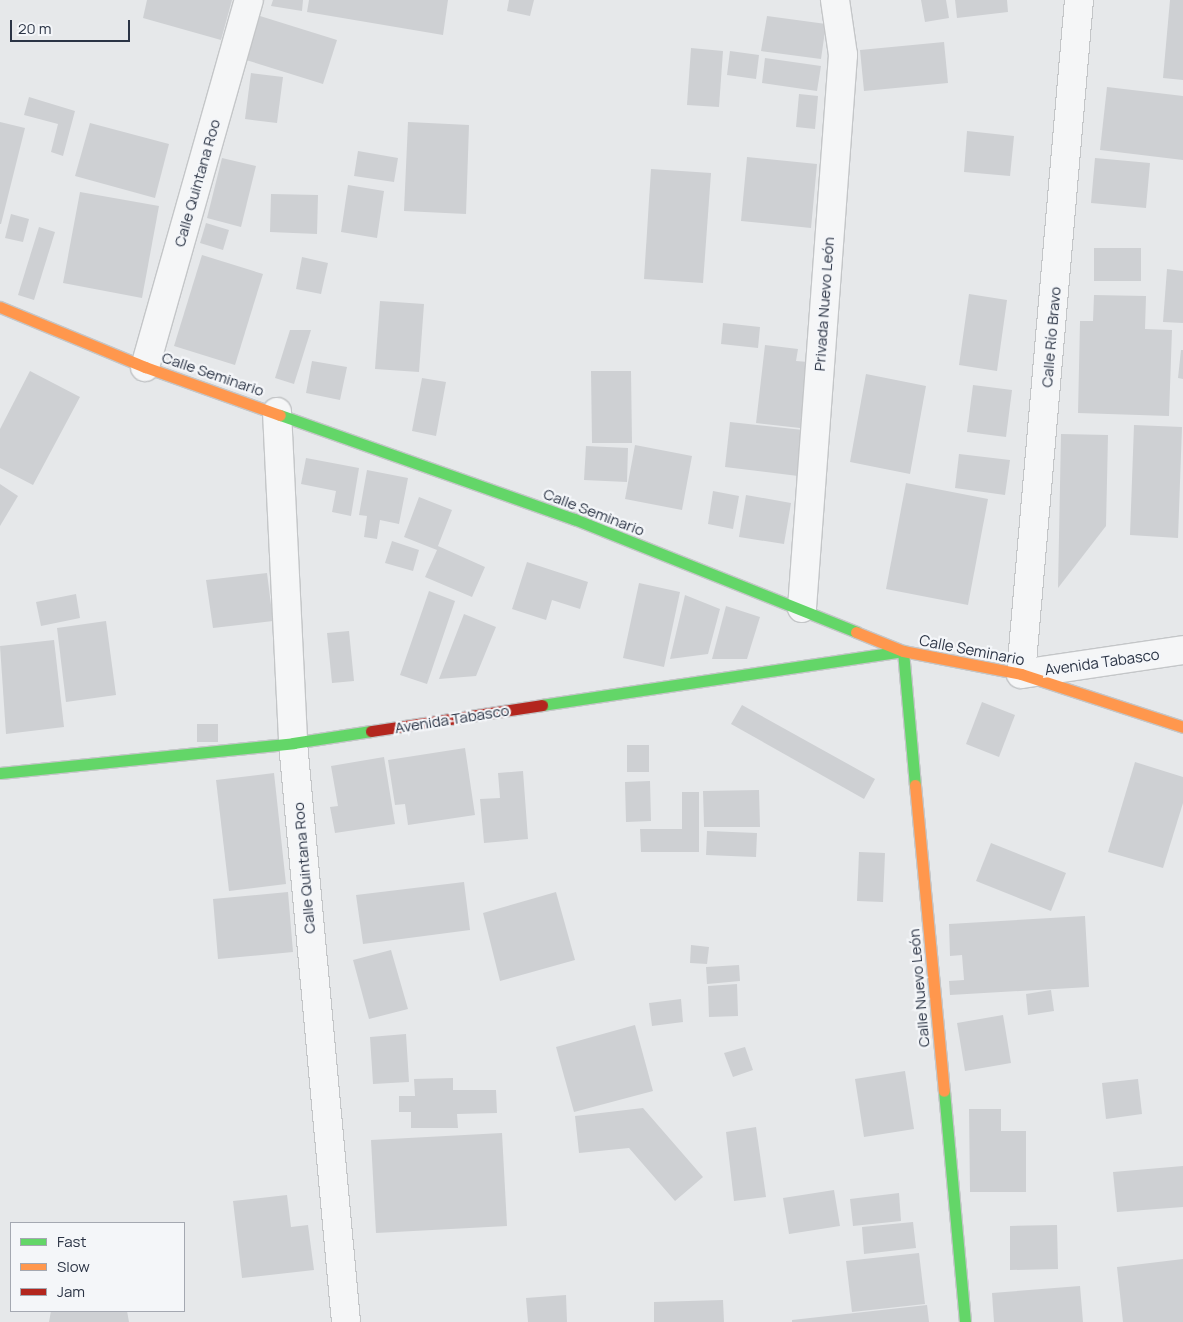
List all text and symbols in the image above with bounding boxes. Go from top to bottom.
scale bar [12,10,132,42]
text: 20 m [18,18,51,39]
street label: Calle Quintana Roo [170,117,224,249]
street label: Privada Nuevo León [810,236,838,372]
street label: Calle Río Bravo [1038,286,1064,388]
street label: Calle Seminario [160,348,266,400]
street label: Calle Seminario [541,484,647,540]
street label: Calle Seminario [918,631,1026,669]
street label: Avenida Tabasco [1043,645,1161,679]
street label: Avenida Tabasco [393,701,511,737]
street label: Calle Quintana Roo [289,802,319,934]
street label: Calle Nuevo León [905,928,933,1048]
legend [10,1222,185,1312]
text: Fast [57,1231,86,1252]
text: Slow [57,1256,90,1277]
text: Jam [57,1281,85,1302]

